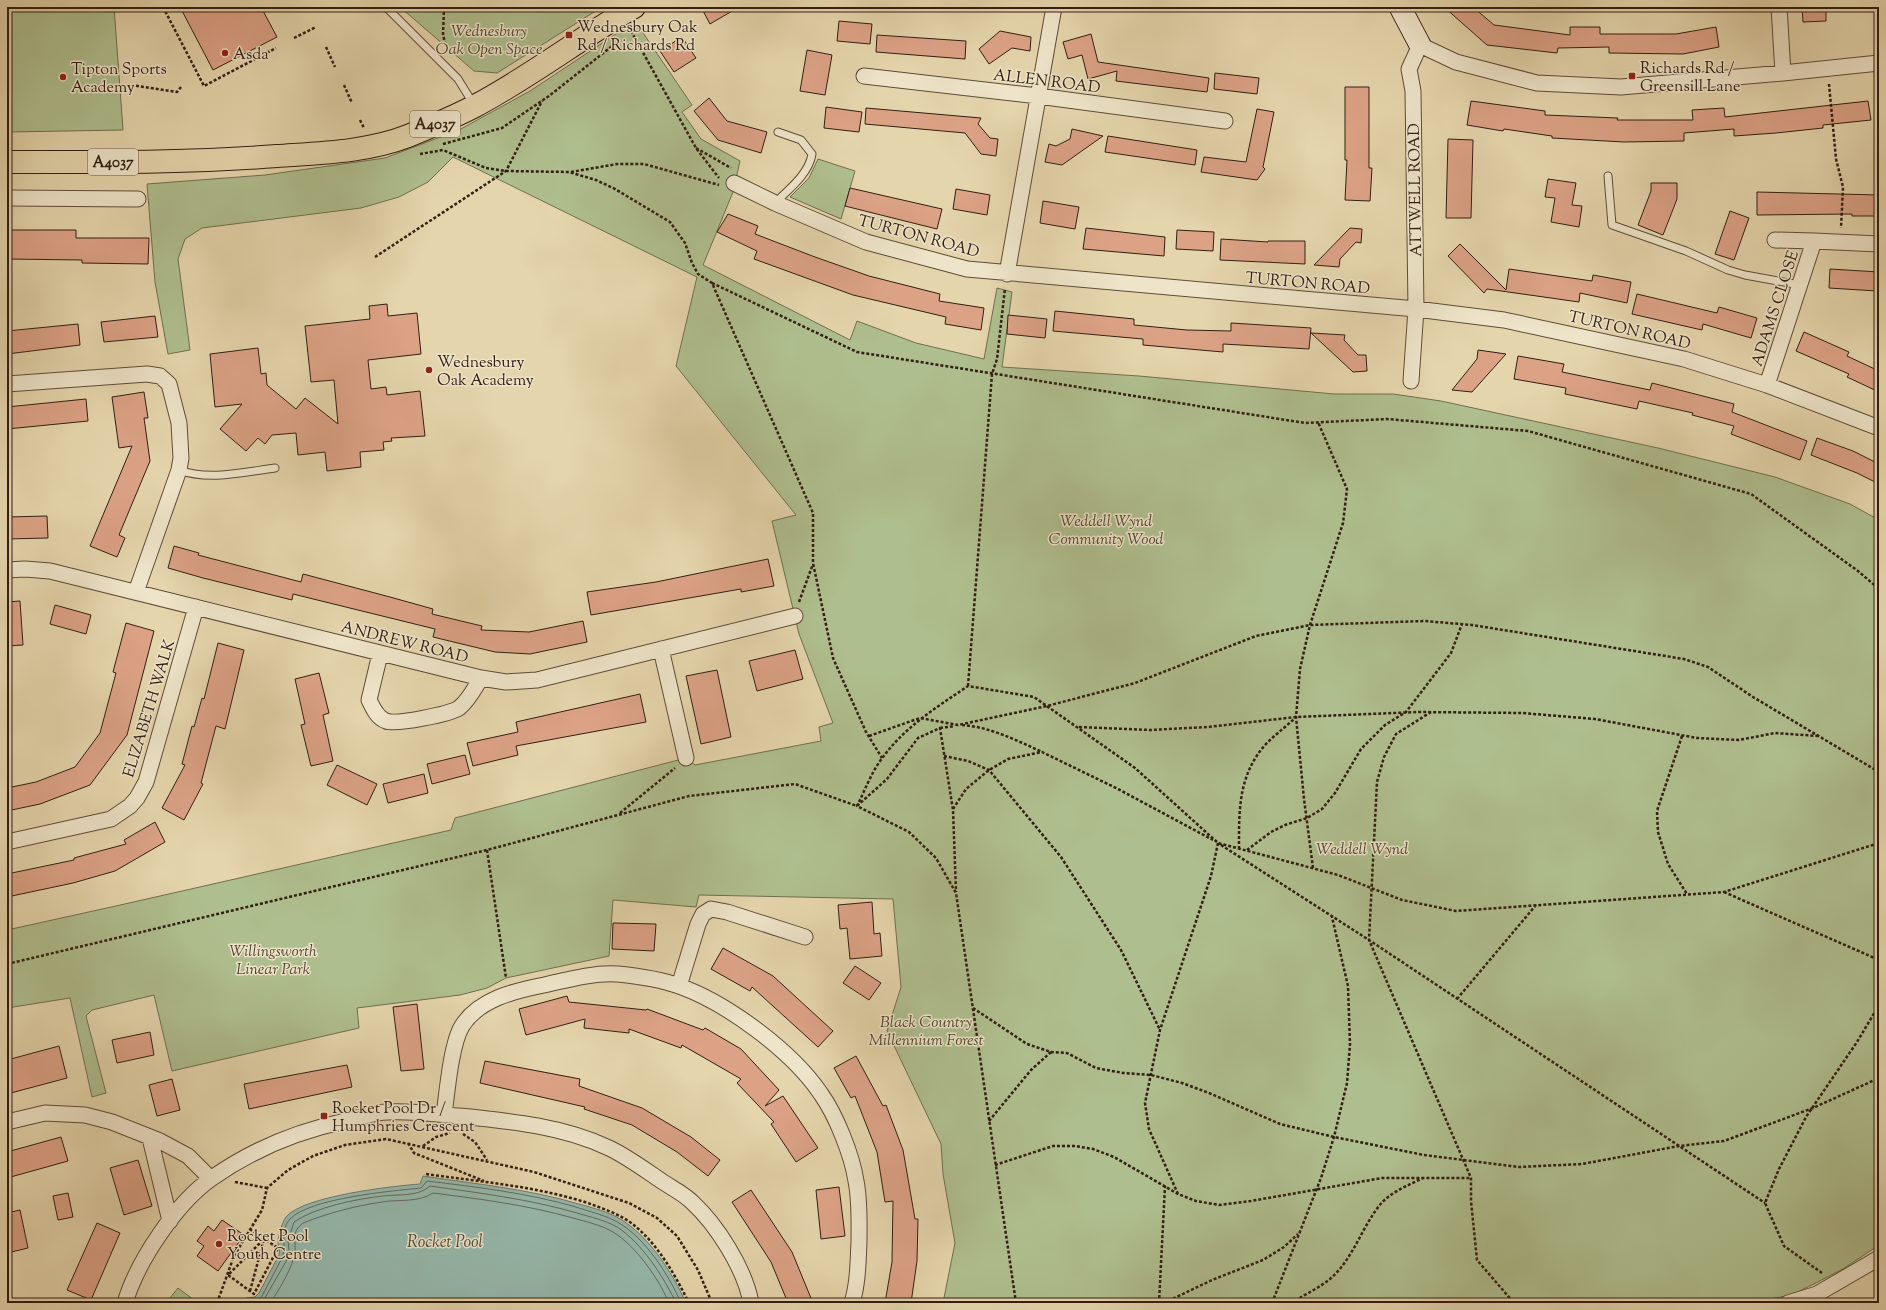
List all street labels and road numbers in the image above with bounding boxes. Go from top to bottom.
street label: ALLEN ROAD [992,65,1102,100]
road number: A4037 [410,111,460,137]
street label: ATTWELL ROAD [1404,123,1429,257]
road number: A4037 [88,149,138,175]
street label: TURTON ROAD [855,210,982,265]
street label: ADAMS CLOSE [1747,248,1806,370]
street label: TURTON ROAD [1245,268,1371,301]
street label: TURTON ROAD [1566,306,1693,357]
street label: ANDREW ROAD [338,617,470,670]
street label: ELIZABETH WALK [118,636,182,781]

